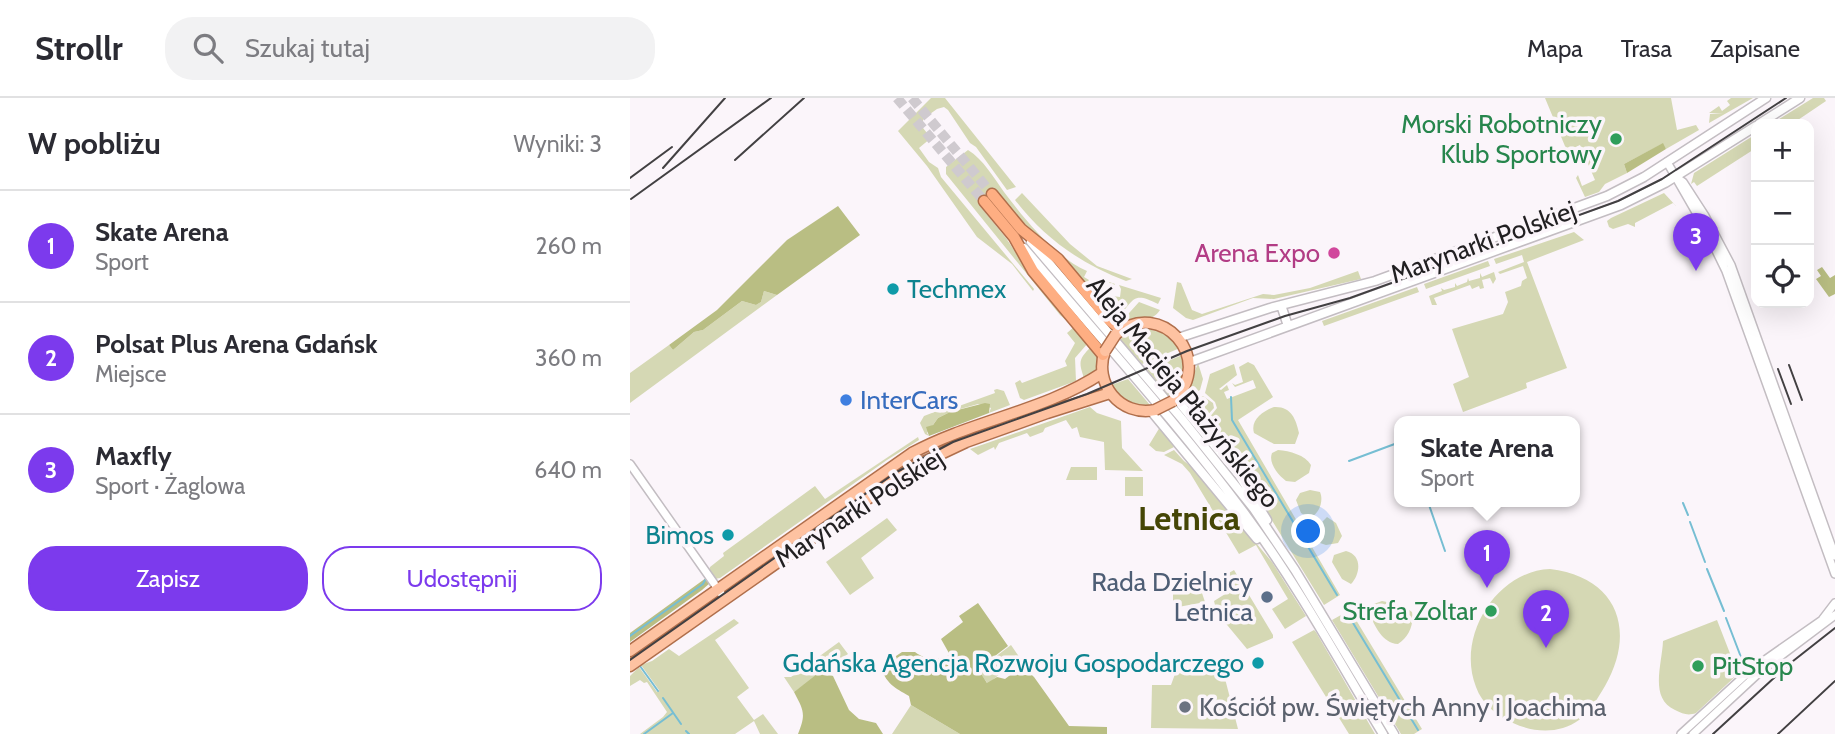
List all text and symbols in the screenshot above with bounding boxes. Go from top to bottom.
search box [165,17,655,80]
text: Strollr [35,28,123,68]
icon: search [189,29,227,67]
text: Szukaj tutaj [245,32,370,64]
text: Mapa [1527,34,1583,63]
text: Trasa [1621,34,1672,63]
text: Zapisane [1710,34,1800,63]
place label: Morski Robotniczy Klub Sportowy [1401,108,1602,170]
map controls [1751,119,1814,308]
button: + [1751,119,1814,182]
text: W pobliżu [28,125,161,162]
text: Wyniki: 3 [513,130,602,158]
marker: Morski Robotniczy Klub Sportowy [1608,131,1624,147]
button: − [1751,182,1814,245]
street label: Marynarki Polskiej [1386,194,1580,290]
pin: 3 [1673,213,1719,271]
text: Skate Arena [95,216,229,248]
text: 1 [47,232,55,260]
text: 260 m [535,232,602,260]
place label: Arena Expo [1194,237,1320,269]
marker: Arena Expo [1326,245,1342,261]
button: locate [1751,245,1814,308]
text: Sport [95,248,149,276]
street label: Aleja Macieja Płażyńskiego [1080,270,1286,514]
place label: Techmex [907,273,1007,305]
marker: Techmex [885,281,901,297]
text: Polsat Plus Arena Gdańsk [95,328,378,360]
text: 2 [45,344,57,372]
text: 360 m [535,344,602,372]
text: Miejsce [95,360,167,388]
place label: InterCars [860,384,959,416]
marker: InterCars [838,392,854,408]
popup [1394,416,1580,507]
text: Skate Arena [1420,432,1554,464]
text: Maxfly [95,440,172,472]
street label: Marynarki Polskiej [769,442,949,574]
text: 3 [45,456,57,484]
text: 640 m [534,456,602,484]
text: Sport [1420,464,1474,492]
text: Sport · Żaglowa [95,472,245,500]
district label: Letnica [1138,498,1241,538]
your location [1291,514,1325,548]
place label: Bimos [645,519,714,551]
marker: Bimos [720,527,736,543]
pin: 1 [1464,530,1510,588]
button: Zapisz [28,546,308,611]
button: Udostępnij [322,546,602,611]
place label: Rada Dzielnicy Letnica [1091,566,1254,628]
marker: Rada Dzielnicy Letnica [1259,589,1275,605]
pin: 2 [1523,590,1569,648]
place label: Strefa Zoltar [1342,595,1478,627]
marker: Strefa Zoltar [1483,603,1499,619]
place label: Gdańska Agencja Rozwoju Gospodarczego [783,647,1244,679]
place label: PitStop [1712,650,1793,682]
marker: Gdańska Agencja Rozwoju Gospodarczego [1250,655,1266,671]
marker: PitStop [1690,658,1706,674]
place label: Kościół pw. Świętych Anny i Joachima [1199,691,1607,723]
marker: Kościół pw. Świętych Anny i Joachima [1177,699,1193,715]

